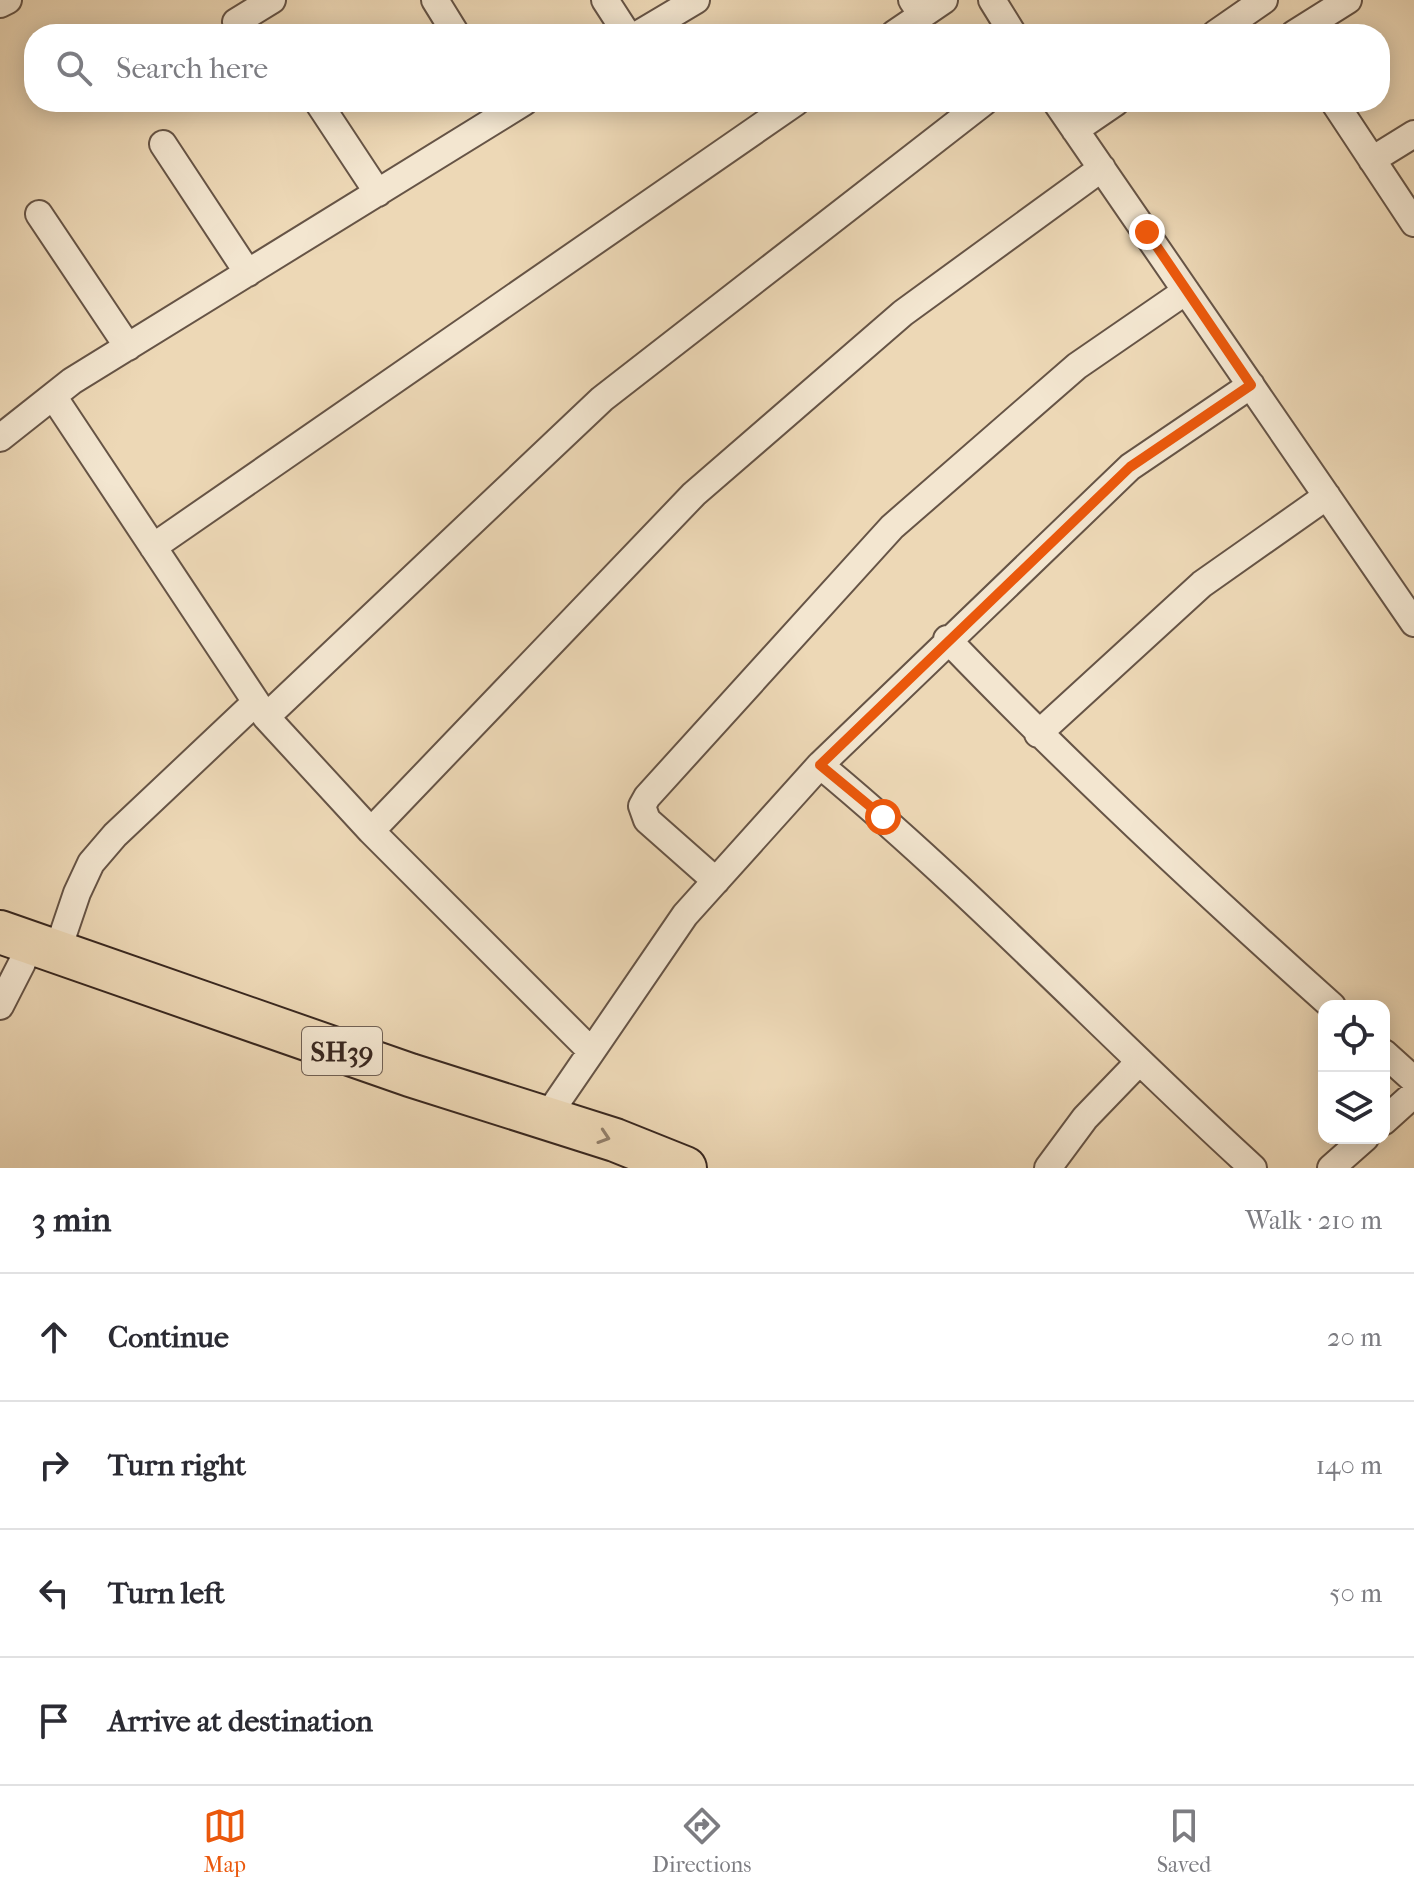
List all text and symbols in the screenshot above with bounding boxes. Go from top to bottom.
search box [24,24,1390,112]
icon: search [52,46,96,90]
text: Search here [116,51,268,86]
route end [1129,214,1165,250]
route start [865,799,901,835]
map controls [1318,1000,1390,1144]
button: locate [1318,1000,1390,1072]
road number: SH39 [302,1027,382,1075]
button: layers [1318,1072,1390,1144]
one-way arrow [597,1127,611,1143]
text: 3 min [32,1200,111,1240]
text: Walk · 210 m [1245,1205,1382,1236]
icon: ahead [32,1315,76,1359]
text: Continue [108,1320,229,1355]
text: 20 m [1327,1322,1382,1353]
icon: right [32,1443,76,1487]
text: Turn right [108,1448,246,1483]
text: 140 m [1316,1450,1382,1481]
icon: left [32,1571,76,1615]
text: Turn left [108,1576,225,1611]
text: 50 m [1329,1578,1382,1609]
icon: arrive [32,1699,76,1743]
text: Arrive at destination [108,1704,373,1739]
tab: Map [203,1804,247,1878]
tab: Directions [652,1804,751,1878]
tab: Saved [1157,1804,1211,1878]

